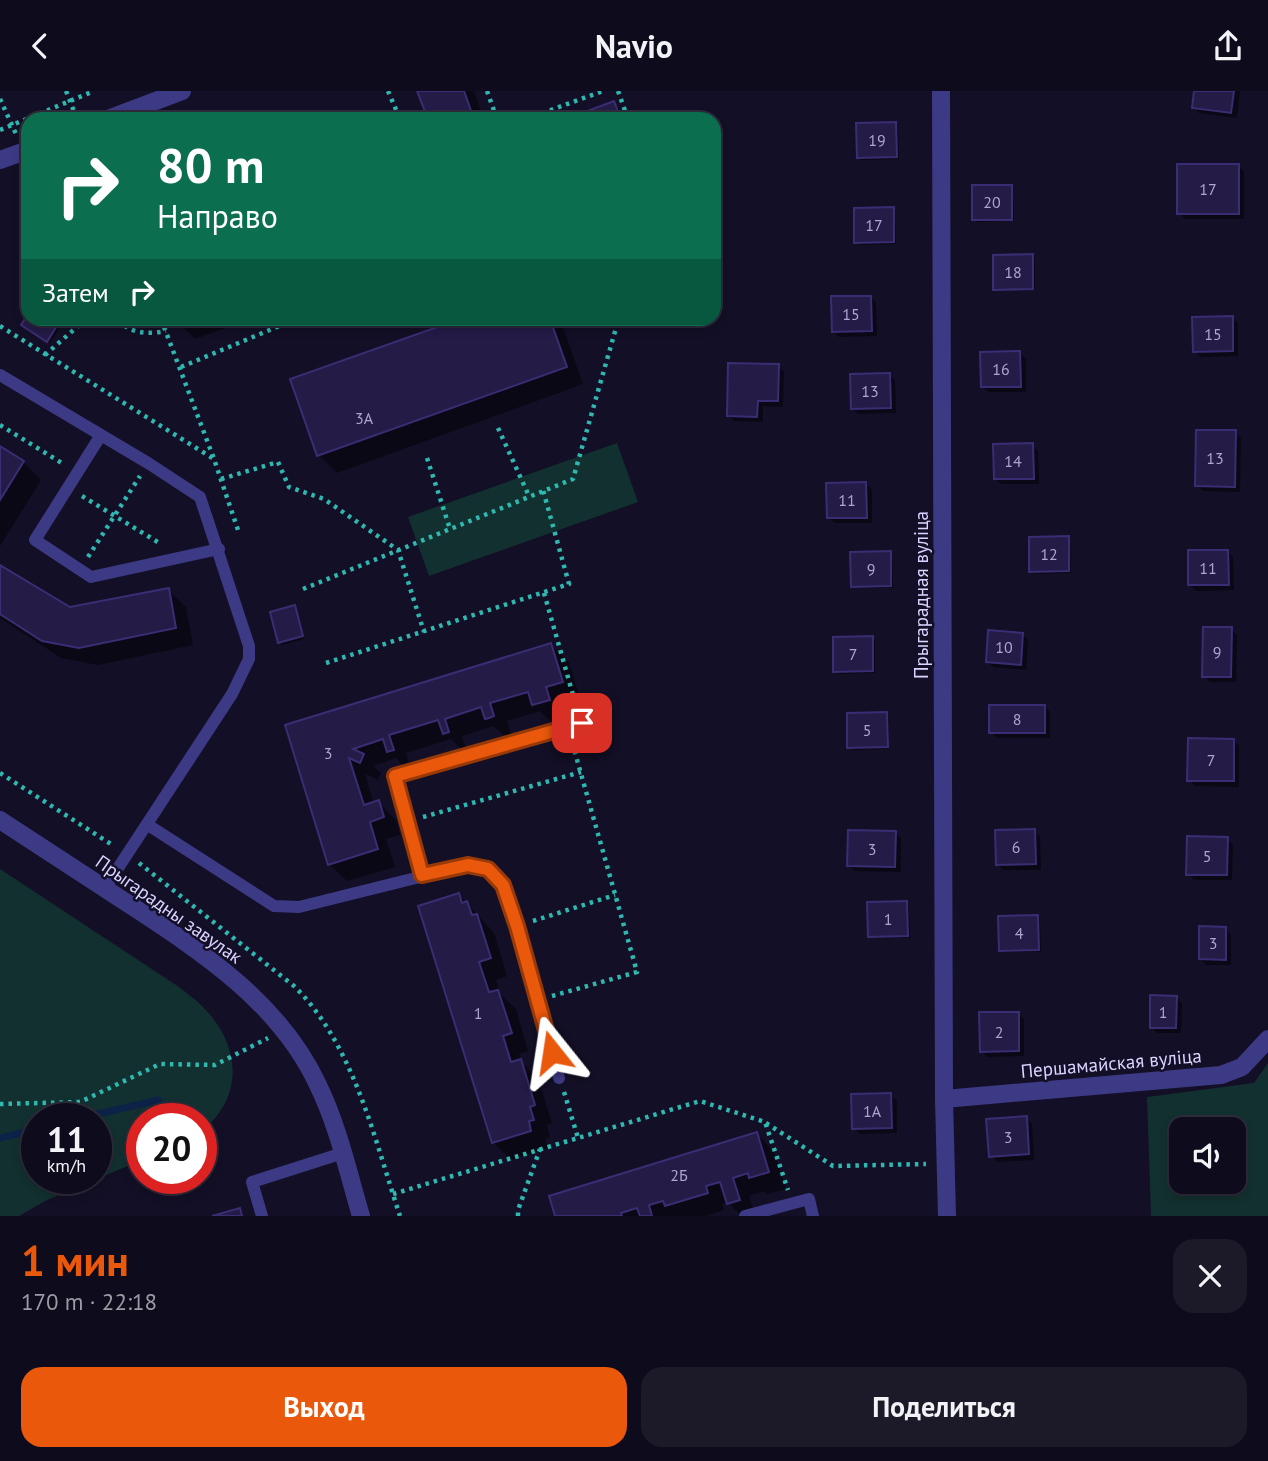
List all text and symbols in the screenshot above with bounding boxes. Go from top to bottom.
text: Navio [595,25,673,67]
icon: back [21,27,59,65]
icon: share [1209,27,1247,65]
house number: 19 [868,130,886,150]
text: 80 m [157,133,264,197]
icon: right [42,140,133,231]
house number: 17 [1199,179,1217,199]
house number: 20 [983,192,1001,212]
text: Направо [157,195,278,237]
house number: 17 [865,215,883,235]
house number: 18 [1004,262,1022,282]
icon: right [123,273,161,311]
text: Затем [42,276,109,309]
house number: 15 [842,304,860,324]
house number: 15 [1204,324,1222,344]
house number: 16 [992,359,1010,379]
house number: 13 [861,381,879,401]
house number: 3A [355,408,374,428]
house number: 13 [1206,448,1224,468]
house number: 14 [1004,451,1022,471]
house number: 11 [838,490,856,510]
street label: Прыгарадная вуліца [909,511,933,679]
house number: 12 [1040,544,1058,564]
house number: 11 [1199,558,1217,578]
house number: 9 [867,559,875,579]
house number: 10 [995,637,1013,657]
house number: 9 [1213,642,1221,662]
house number: 7 [849,644,857,664]
pin [552,693,612,753]
icon: arrive [563,704,601,742]
house number: 8 [1013,709,1021,729]
house number: 5 [863,720,871,740]
house number: 3 [324,743,332,763]
house number: 7 [1207,750,1215,770]
house number: 6 [1012,837,1020,857]
house number: 3 [868,839,876,859]
house number: 5 [1203,846,1211,866]
street label: Прыгарадны завулак [91,849,247,969]
house number: 1 [884,909,892,929]
house number: 4 [1015,923,1024,943]
house number: 3 [1209,933,1217,953]
house number: 1 [1159,1002,1167,1022]
house number: 1 [474,1003,482,1023]
position arrow [515,1015,589,1089]
house number: 2 [995,1022,1003,1042]
street label: Першамайская вуліца [1019,1043,1203,1083]
house number: 1А [863,1101,882,1121]
speed limit sign: 20 [126,1103,217,1194]
text: 11 [47,1116,86,1162]
map controls [1169,1117,1246,1194]
button: sound [1169,1117,1246,1194]
house number: 3 [1004,1127,1012,1147]
text: km/h [47,1154,86,1177]
house number: 2Б [670,1165,688,1185]
text: 1 мин [21,1233,129,1288]
button: close [1173,1239,1247,1313]
text: 170 m · 22:18 [21,1287,157,1316]
button: Выход [21,1367,627,1447]
button: Поделиться [641,1367,1247,1447]

